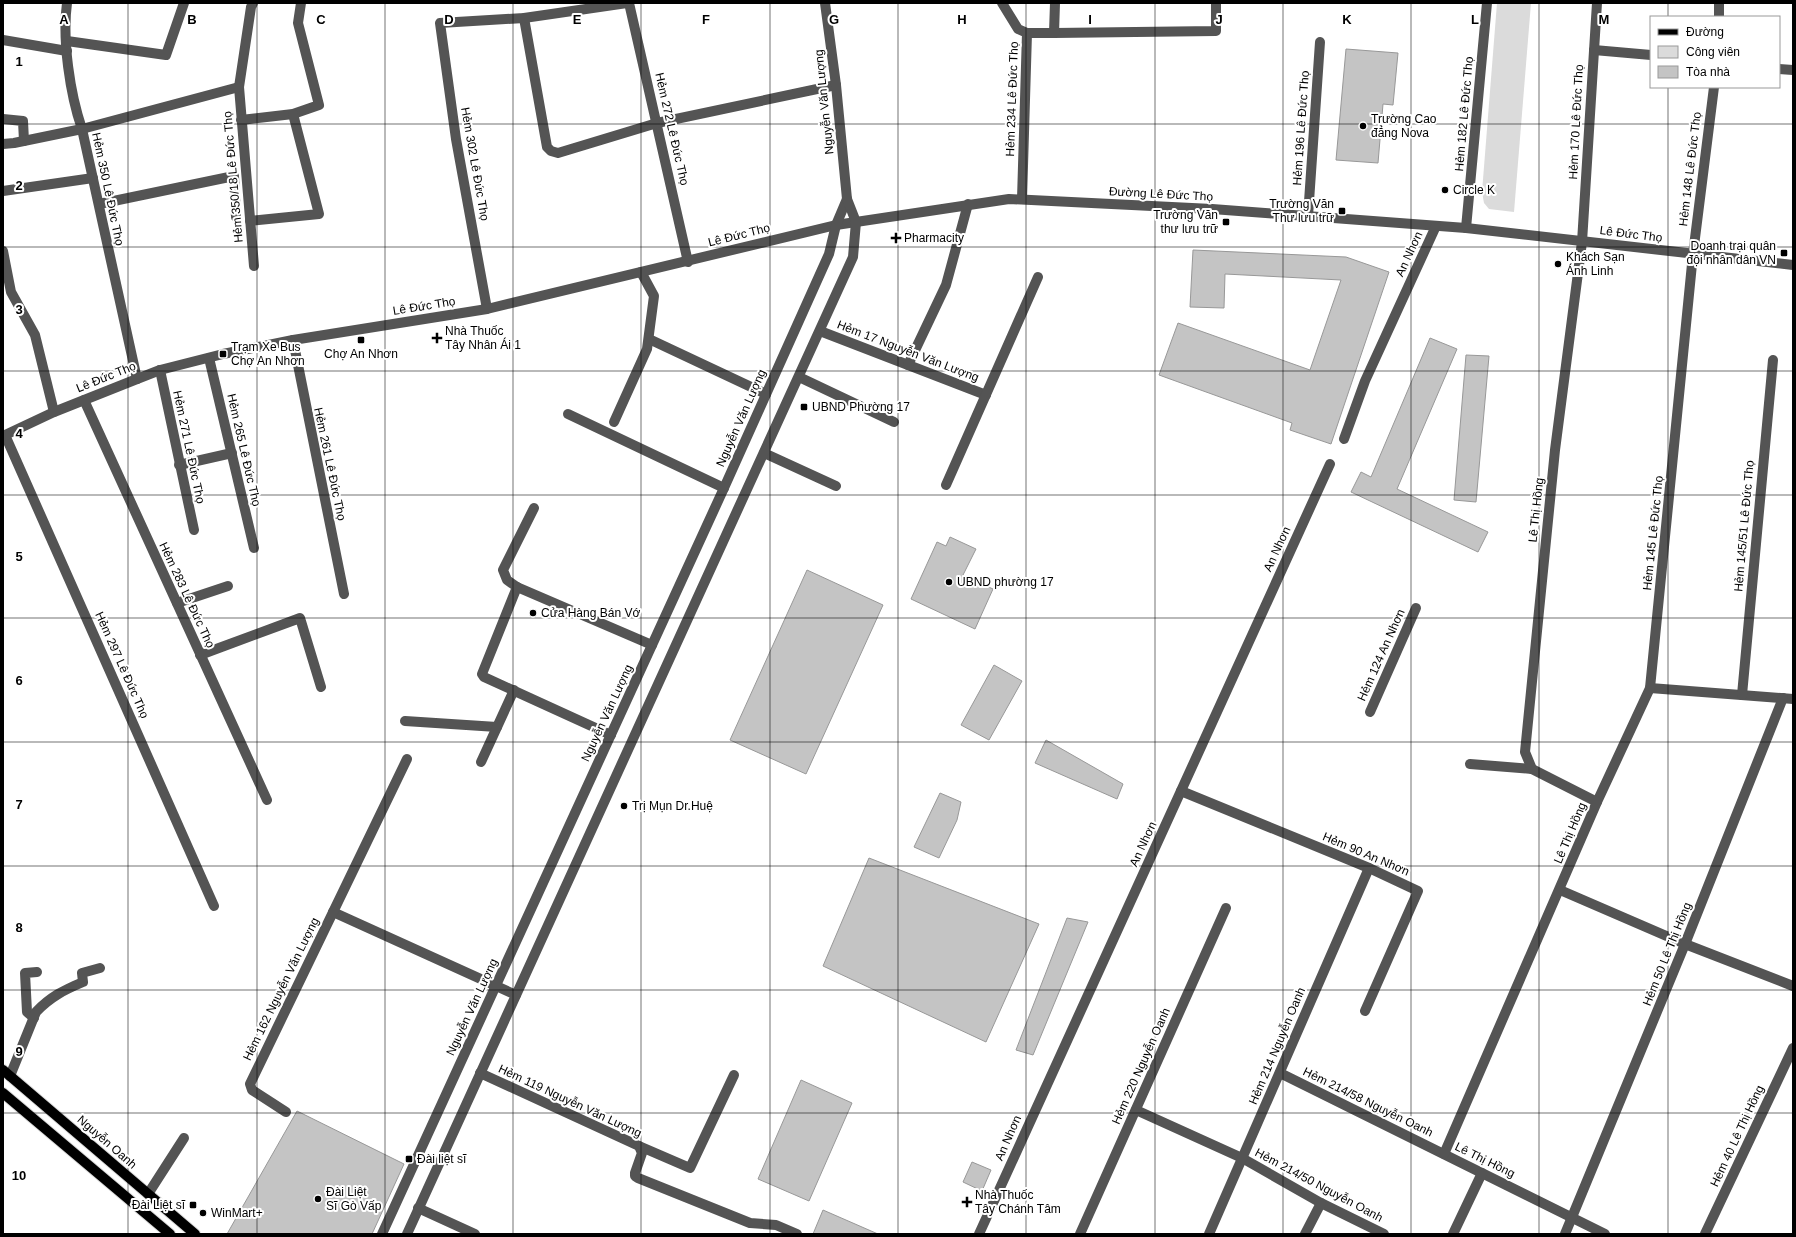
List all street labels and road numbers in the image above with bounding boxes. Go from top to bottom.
street label: Hẻm 234 Lê Đức Thọ [1003,41,1021,157]
street label: Nguyễn Văn Lượng [811,49,836,155]
street label: Hẻm 182 Lê Đức Thọ [1452,56,1476,172]
street label: Hẻm 170 Lê Đức Thọ [1566,64,1586,180]
street label: Hẻm 196 Lê Đức Thọ [1290,70,1312,186]
street label: Hẻm 272 Lê Đức Thọ [652,71,692,187]
street label: Hẻm 302 Lê Đức Thọ [458,106,492,222]
street label: Hẻm 350/18 Lê Đức Thọ [220,110,246,243]
street label: Hẻm 148 Lê Đức Thọ [1676,111,1704,227]
street label: Hẻm 350 Lê Đức Thọ [89,131,127,247]
street label: Đường Lê Đức Thọ [1108,184,1214,204]
street label: Lê Đức Thọ [707,220,772,249]
street label: Lê Đức Thọ [1599,223,1664,245]
street label: An Nhơn [1393,229,1425,279]
street label: Lê Đức Thọ [392,294,457,318]
street label: Hẻm 17 Nguyễn Văn Lượng [835,317,981,385]
street label: Lê Đức Thọ [74,359,138,395]
street label: Nguyễn Văn Lượng [712,367,769,469]
street label: Hẻm 271 Lê Đức Thọ [170,389,208,505]
street label: Hẻm 265 Lê Đức Thọ [224,392,264,508]
street label: Hẻm 261 Lê Đức Thọ [311,406,349,522]
street label: Hẻm 145/51 Lê Đức Thọ [1731,459,1757,592]
street label: Hẻm 145 Lê Đức Thọ [1640,475,1666,591]
street label: Lê Thị Hồng [1526,477,1546,543]
street label: An Nhơn [1261,524,1293,574]
street label: Hẻm 283 Lê Đức Thọ [156,540,218,650]
street label: Hẻm 124 An Nhơn [1354,607,1408,703]
street label: Hẻm 297 Lê Đức Thọ [92,610,152,721]
street label: Nguyễn Văn Lượng [577,662,636,764]
street label: Lê Thị Hồng [1551,800,1589,866]
street label: An Nhơn [1127,819,1159,869]
street label: Hẻm 90 An Nhơn [1321,829,1411,879]
street label: Hẻm 50 Lê Thị Hồng [1640,900,1694,1008]
street label: Hẻm 162 Nguyễn Văn Lượng [239,915,322,1063]
street label: Nguyễn Văn Lượng [442,956,501,1058]
street label: Hẻm 214 Nguyễn Oanh [1245,985,1308,1107]
street label: Hẻm 220 Nguyễn Oanh [1108,1005,1173,1126]
street label: Hẻm 119 Nguyễn Văn Lượng [496,1061,644,1140]
street label: Hẻm 214/58 Nguyễn Oanh [1301,1064,1436,1140]
street label: Hẻm 40 Lê Thị Hồng [1707,1083,1767,1189]
street label: Nguyễn Oanh [74,1112,140,1172]
street label: An Nhơn [992,1113,1024,1163]
street label: Lê Thị Hồng [1453,1139,1517,1181]
street label: Hẻm 214/50 Nguyễn Oanh [1253,1144,1386,1225]

